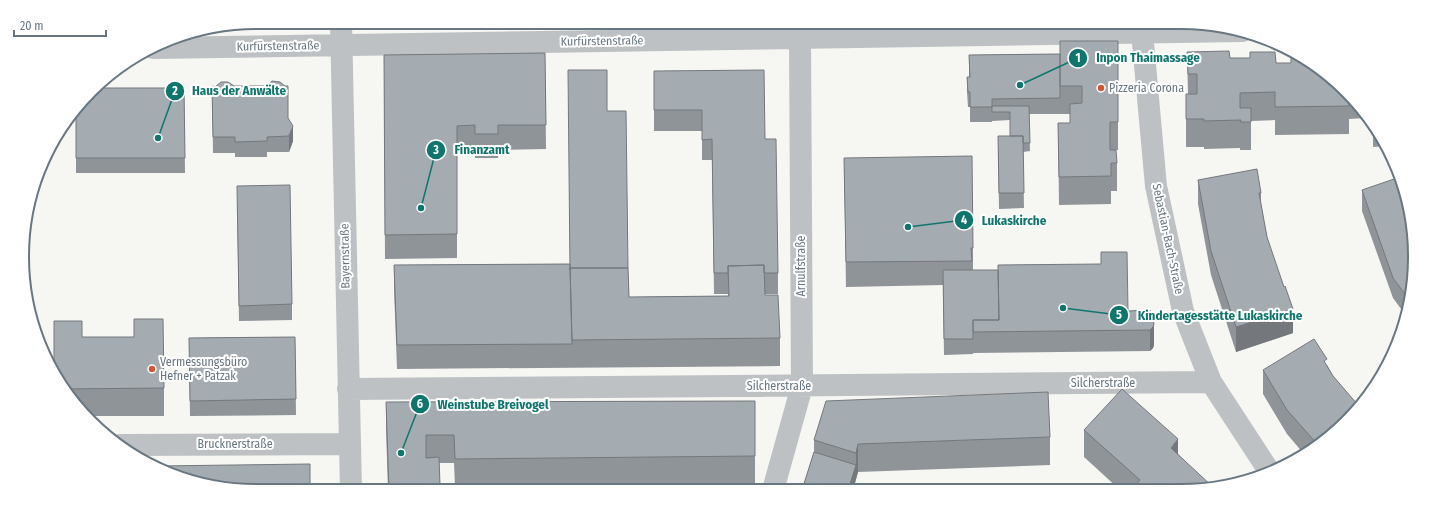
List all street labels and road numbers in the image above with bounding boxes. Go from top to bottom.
street label: Kurfürstenstraße [560,33,644,49]
street label: Kurfürstenstraße [236,38,320,54]
street label: Sebastian-Bach-Straße [1149,183,1187,296]
street label: Bayernstraße [337,223,353,289]
street label: Arnulfstraße [794,235,808,297]
street label: Silcherstraße [1071,376,1135,390]
street label: Silcherstraße [747,379,811,393]
street label: Brucknerstraße [197,437,273,451]

